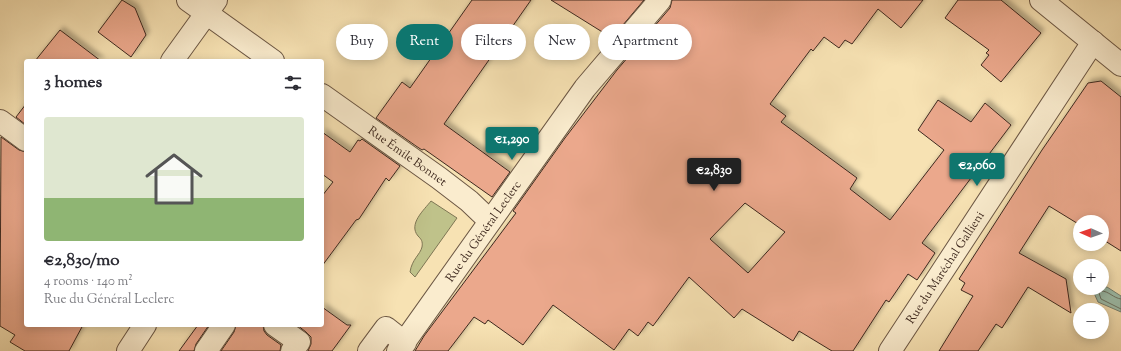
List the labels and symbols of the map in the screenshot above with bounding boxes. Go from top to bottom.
street label: Rue Émile Bonnet [364,122,450,191]
pin: €1,290 [479,127,545,161]
pin: €2,060 [944,153,1010,187]
pin: €2,830 [681,158,747,192]
street label: Rue du Général Leclerc [442,177,527,286]
street label: Rue du Maréchal Gallieni [902,208,990,328]
north arrow [1073,215,1109,251]

